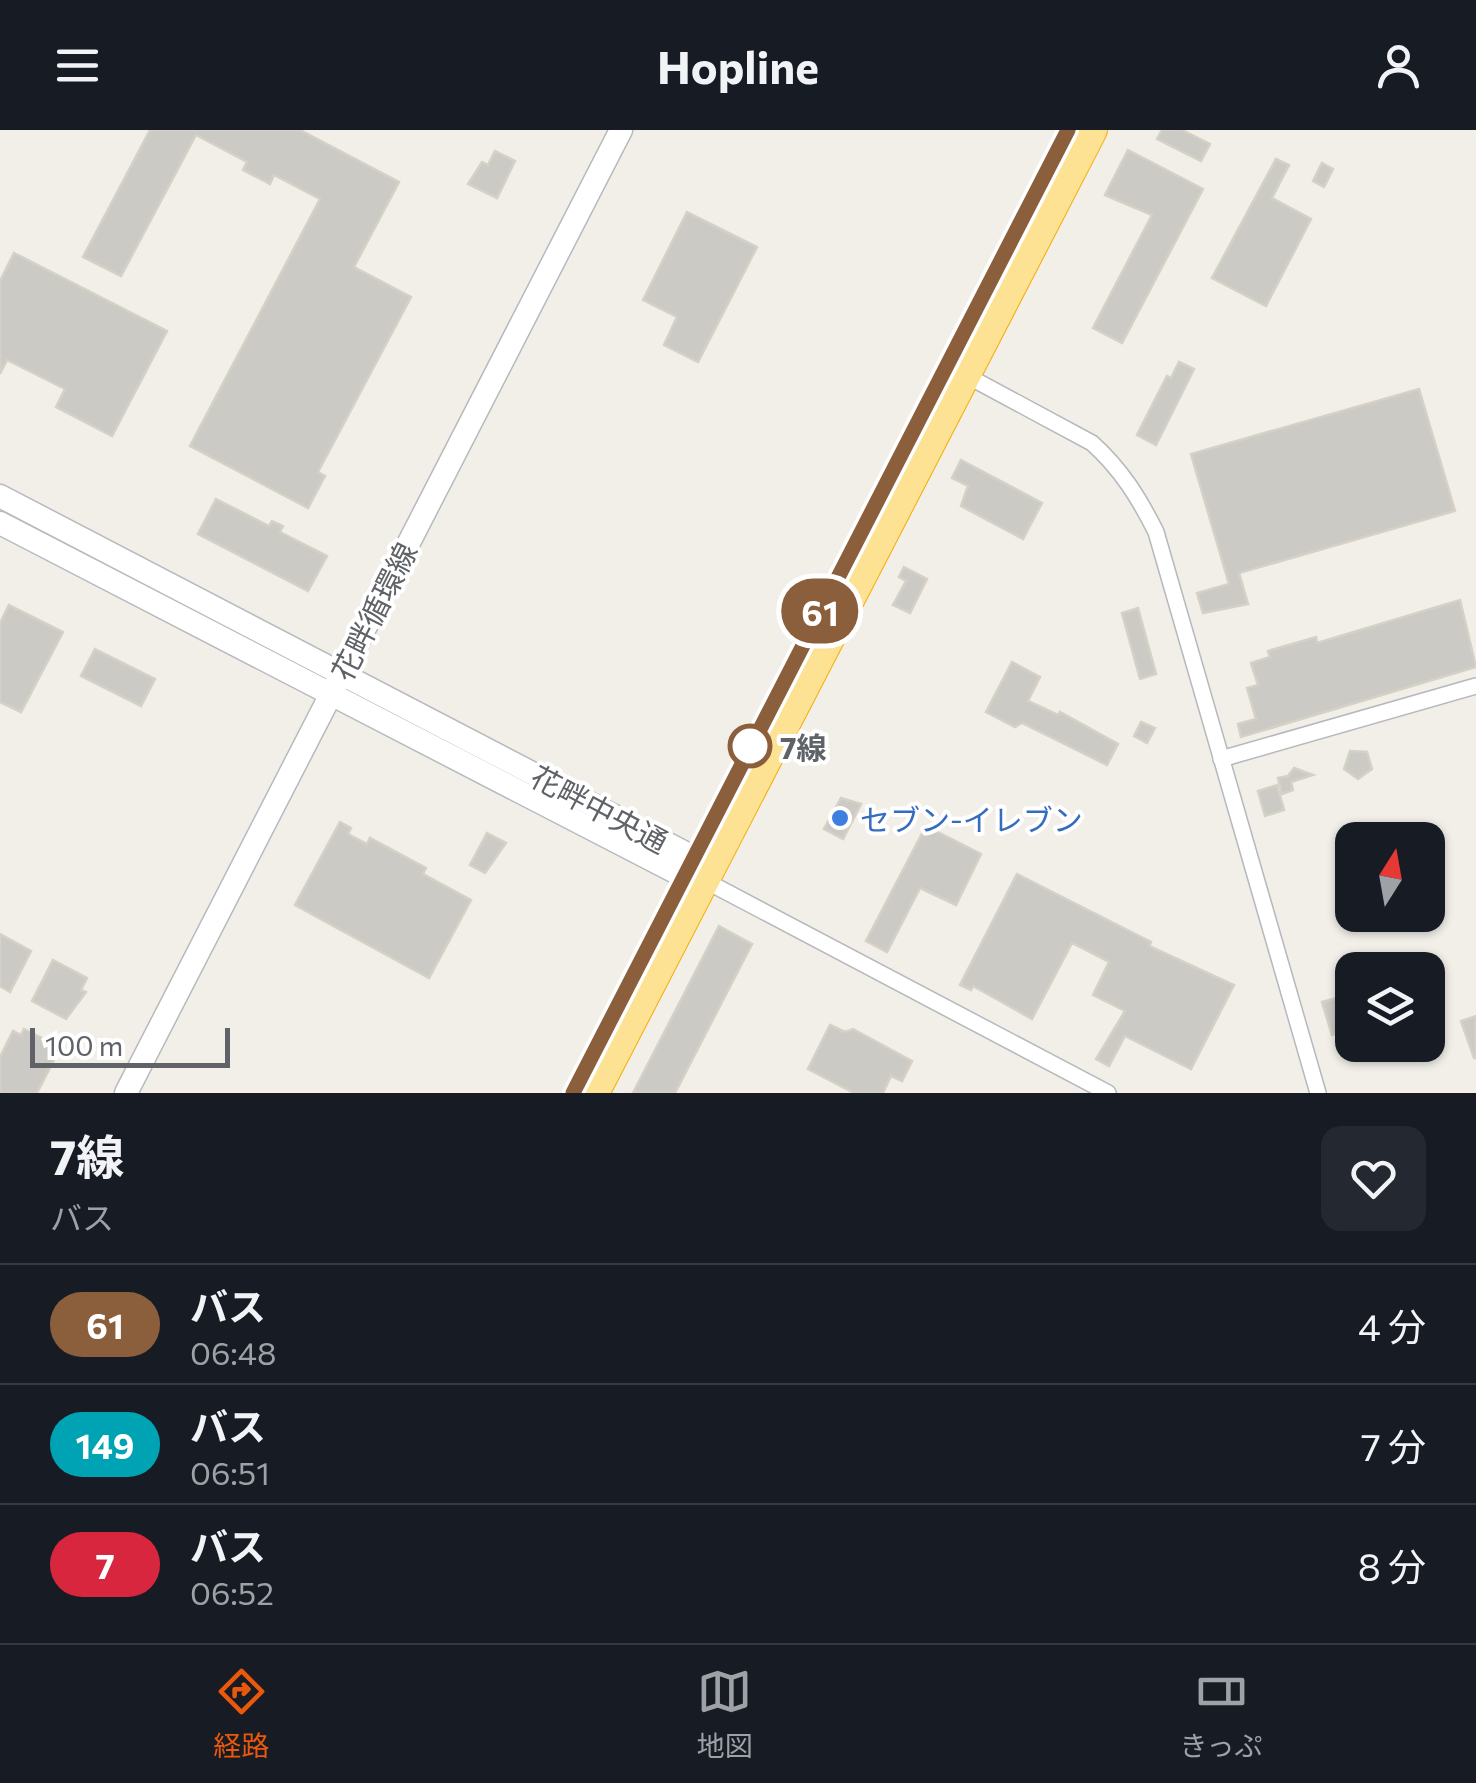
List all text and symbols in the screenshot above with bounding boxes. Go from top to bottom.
icon: menu [50,38,105,93]
text: Hopline [657,38,819,93]
icon: person [1371,38,1426,93]
street label: 花畔循環線 [322,536,424,686]
line badge: 61 [775,578,865,644]
text: 61 [801,590,839,633]
marker: 7線 [729,725,771,767]
place label: 7線 [780,728,827,765]
street label: 花畔中央通 [525,756,675,860]
place label: セブン-イレブン [860,800,1083,837]
marker: セブン-イレブン [829,807,851,829]
north arrow [1335,822,1445,932]
map controls [1335,822,1445,1062]
button: layers [1335,952,1445,1062]
scale bar [30,1023,230,1068]
text: 100 m [45,1028,123,1062]
text: 7線 [50,1126,124,1185]
button: heart [1321,1126,1426,1231]
text: バス [50,1197,114,1237]
text: バス [190,1282,266,1329]
text: 4 分 [1358,1302,1426,1349]
text: 61 [86,1303,124,1346]
text: 06:48 [190,1332,276,1372]
text: バス [190,1402,266,1449]
text: 7 分 [1361,1422,1426,1469]
text: 149 [76,1423,134,1466]
text: 06:51 [190,1452,270,1492]
text: バス [190,1522,266,1569]
text: 8 分 [1358,1542,1426,1589]
text: 7 [95,1543,115,1586]
text: 06:52 [190,1572,274,1612]
tab: 経路 [214,1664,270,1764]
tab: 地図 [697,1664,753,1764]
tab: きっぷ [1180,1664,1262,1764]

